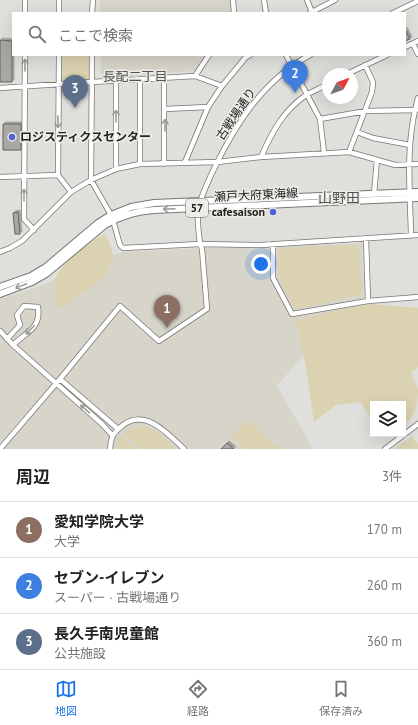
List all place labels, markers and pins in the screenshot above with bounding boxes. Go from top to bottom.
pin: 2 [282,60,308,93]
pin: 3 [62,75,88,108]
place label: ロジスティクスセンター [20,129,151,144]
marker: ロジスティクスセンター [7,132,17,142]
place label: cafesaison [212,204,265,219]
marker: cafesaison [268,207,278,217]
pin: 1 [154,295,180,328]

